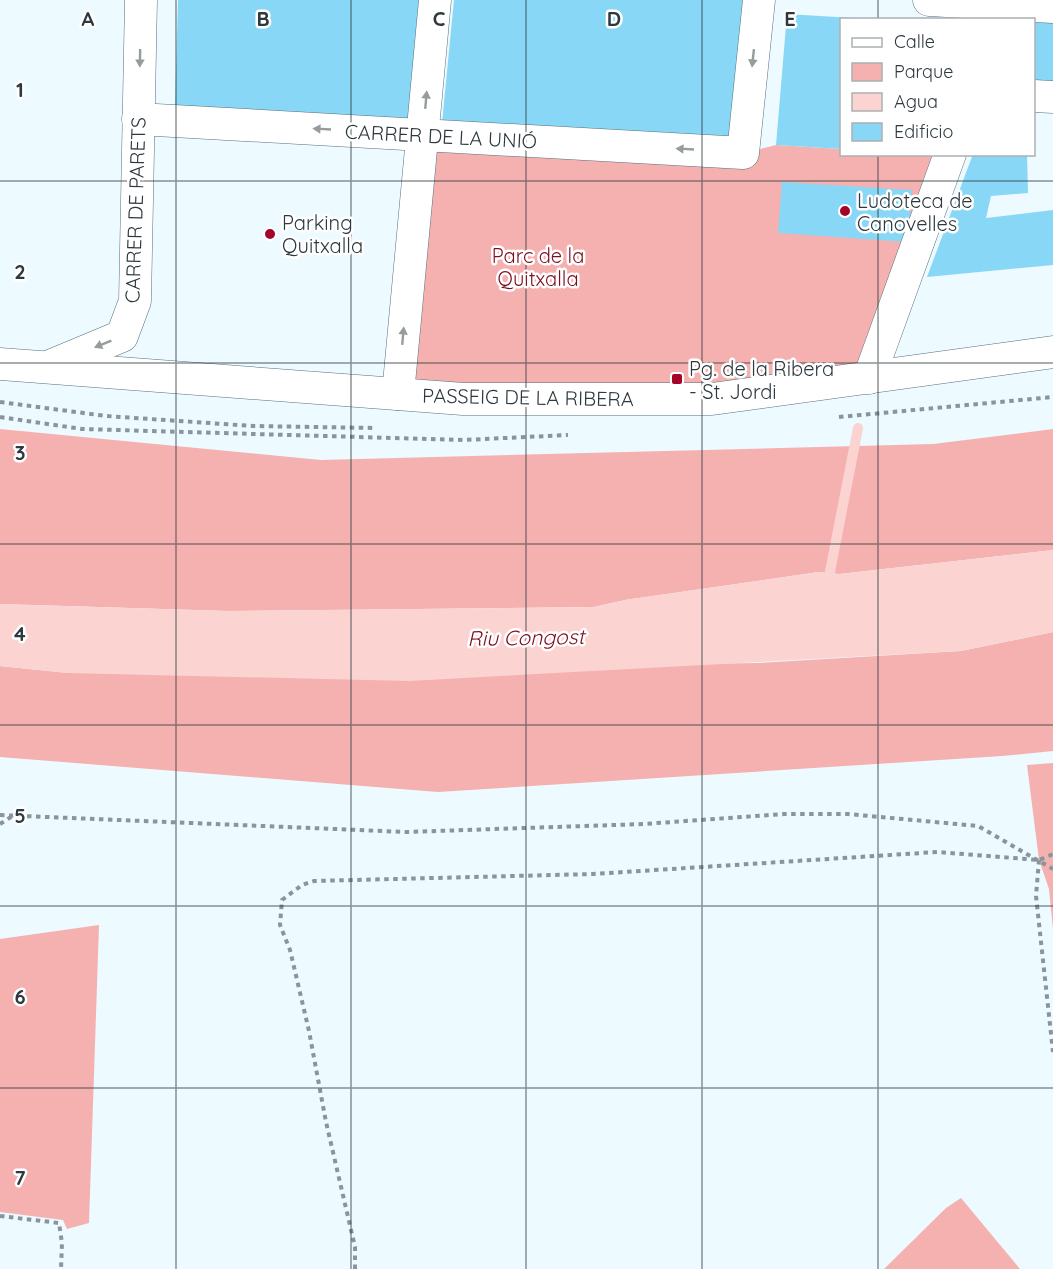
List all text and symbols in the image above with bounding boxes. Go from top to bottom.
text: A [82,6,95,31]
text: B [256,6,270,31]
text: C [433,6,446,31]
text: D [607,6,621,31]
text: E [784,6,796,31]
legend [840,18,1035,156]
text: Calle [894,30,935,53]
one-way arrow [135,49,144,68]
one-way arrow [748,49,758,68]
text: Parque [894,60,953,83]
text: 1 [16,77,24,102]
one-way arrow [421,90,431,109]
text: Agua [894,90,938,113]
street label: CARRER DE PARETS [119,116,151,304]
street label: CARRER DE LA UNIÓ [344,118,538,154]
text: Edificio [894,120,953,143]
one-way arrow [313,125,332,134]
one-way arrow [675,145,694,154]
place label: Ludoteca de Canovelles [857,188,973,236]
marker: Ludoteca de Canovelles [838,204,852,218]
place label: Parking Quitxalla [282,210,363,258]
marker: Parking Quitxalla [263,227,277,241]
park label: Parc de la Quitxalla [492,243,584,291]
text: 2 [14,259,26,284]
one-way arrow [398,326,408,345]
one-way arrow [94,339,112,349]
place label: Pg. de la Ribera - St. Jordi [689,356,834,404]
marker: Pg. de la Ribera - St. Jordi [670,372,684,386]
street label: PASSEIG DE LA RIBERA [422,383,634,411]
text: 3 [15,440,25,465]
text: 4 [14,621,26,646]
water label: Riu Congost [467,623,588,651]
text: 5 [14,803,26,828]
text: 6 [14,984,26,1009]
text: 7 [15,1165,26,1190]

